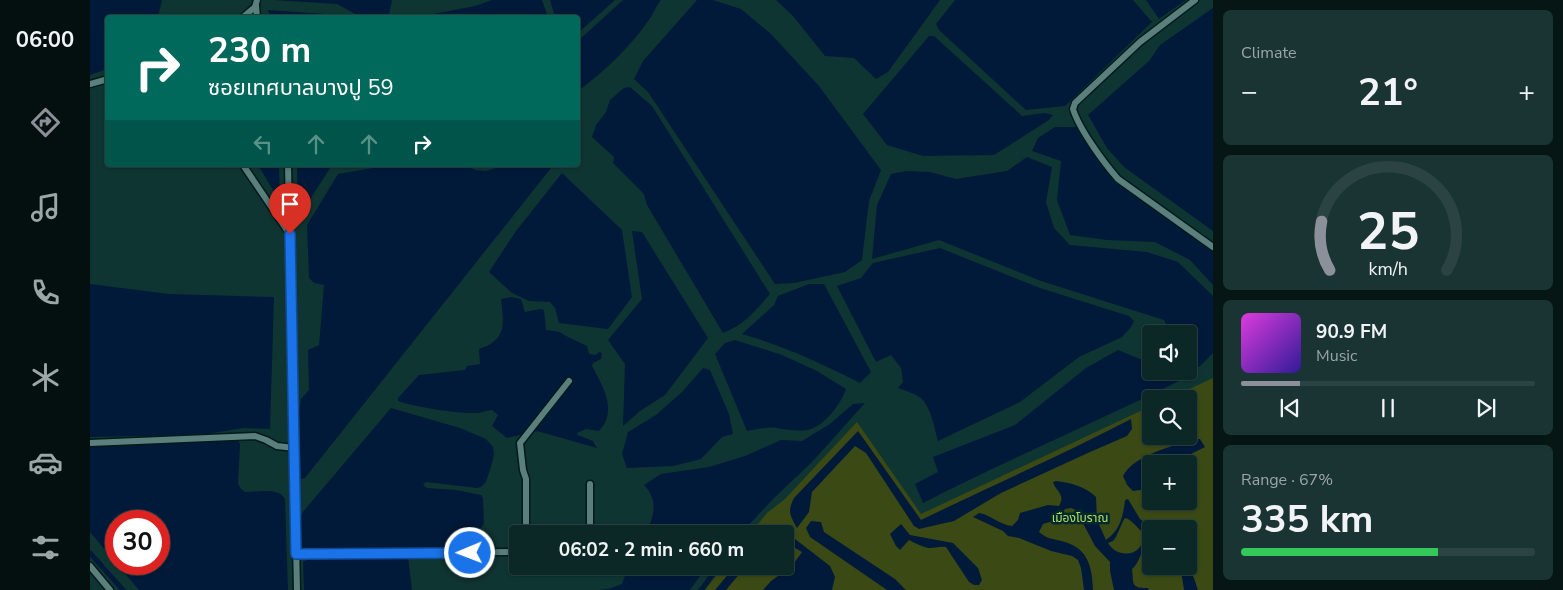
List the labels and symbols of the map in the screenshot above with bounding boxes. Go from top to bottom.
pin [269,183,311,234]
speed limit sign: 30 [105,510,170,575]
park label: เมืองโบราณ [1052,510,1108,526]
position arrow [443,526,495,578]

